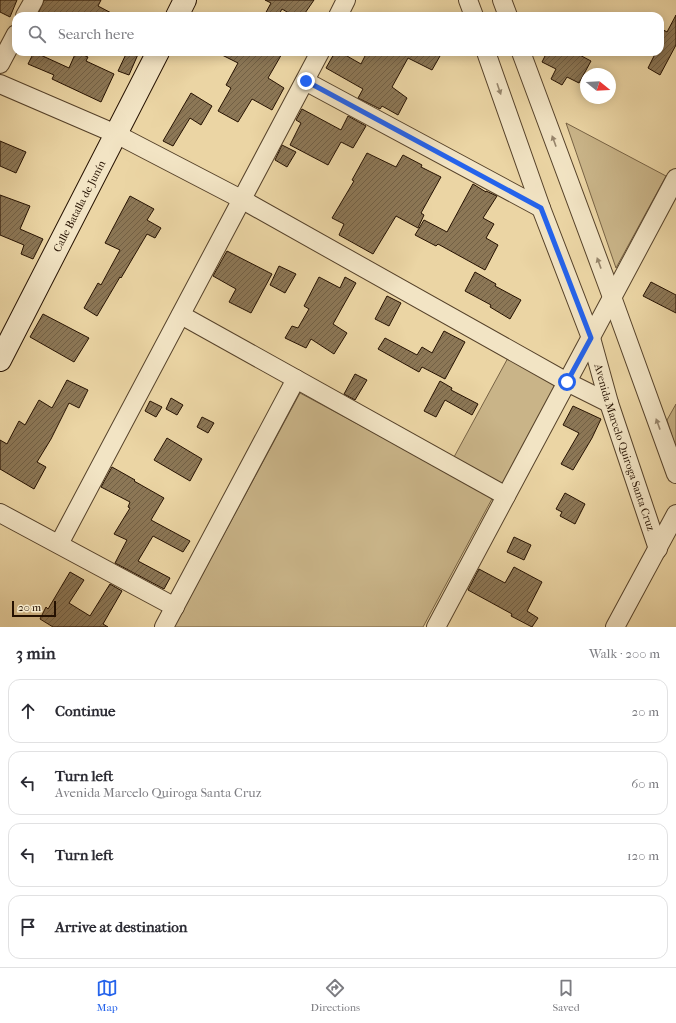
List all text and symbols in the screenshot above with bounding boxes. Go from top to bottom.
search box [12,12,664,56]
icon: search [26,23,48,45]
text: Search here [58,25,134,43]
north arrow [580,68,616,104]
route end [297,72,315,90]
one-way arrow [497,83,503,95]
one-way arrow [551,134,557,146]
street label: Calle Batalla de Junín [51,158,109,254]
one-way arrow [596,256,602,268]
street label: Avenida Marcelo Quiroga Santa Cruz [591,361,657,533]
route start [558,373,576,391]
one-way arrow [655,418,661,430]
scale bar [12,599,56,618]
text: 20 m [18,601,41,614]
text: 3 min [16,643,56,663]
text: Walk · 200 m [589,646,660,661]
icon: ahead [17,700,39,722]
text: Continue [55,702,115,720]
text: 20 m [632,704,659,719]
text: Turn left [55,767,113,785]
icon: left [17,772,39,794]
text: 60 m [631,776,659,791]
text: Avenida Marcelo Quiroga Santa Cruz [55,785,261,800]
icon: left [17,844,39,866]
text: Turn left [55,846,113,864]
text: 120 m [627,848,659,863]
icon: arrive [17,916,39,938]
text: Arrive at destination [55,918,187,936]
tab: Map [96,977,118,1014]
tab: Directions [311,977,360,1014]
tab: Saved [552,977,580,1014]

